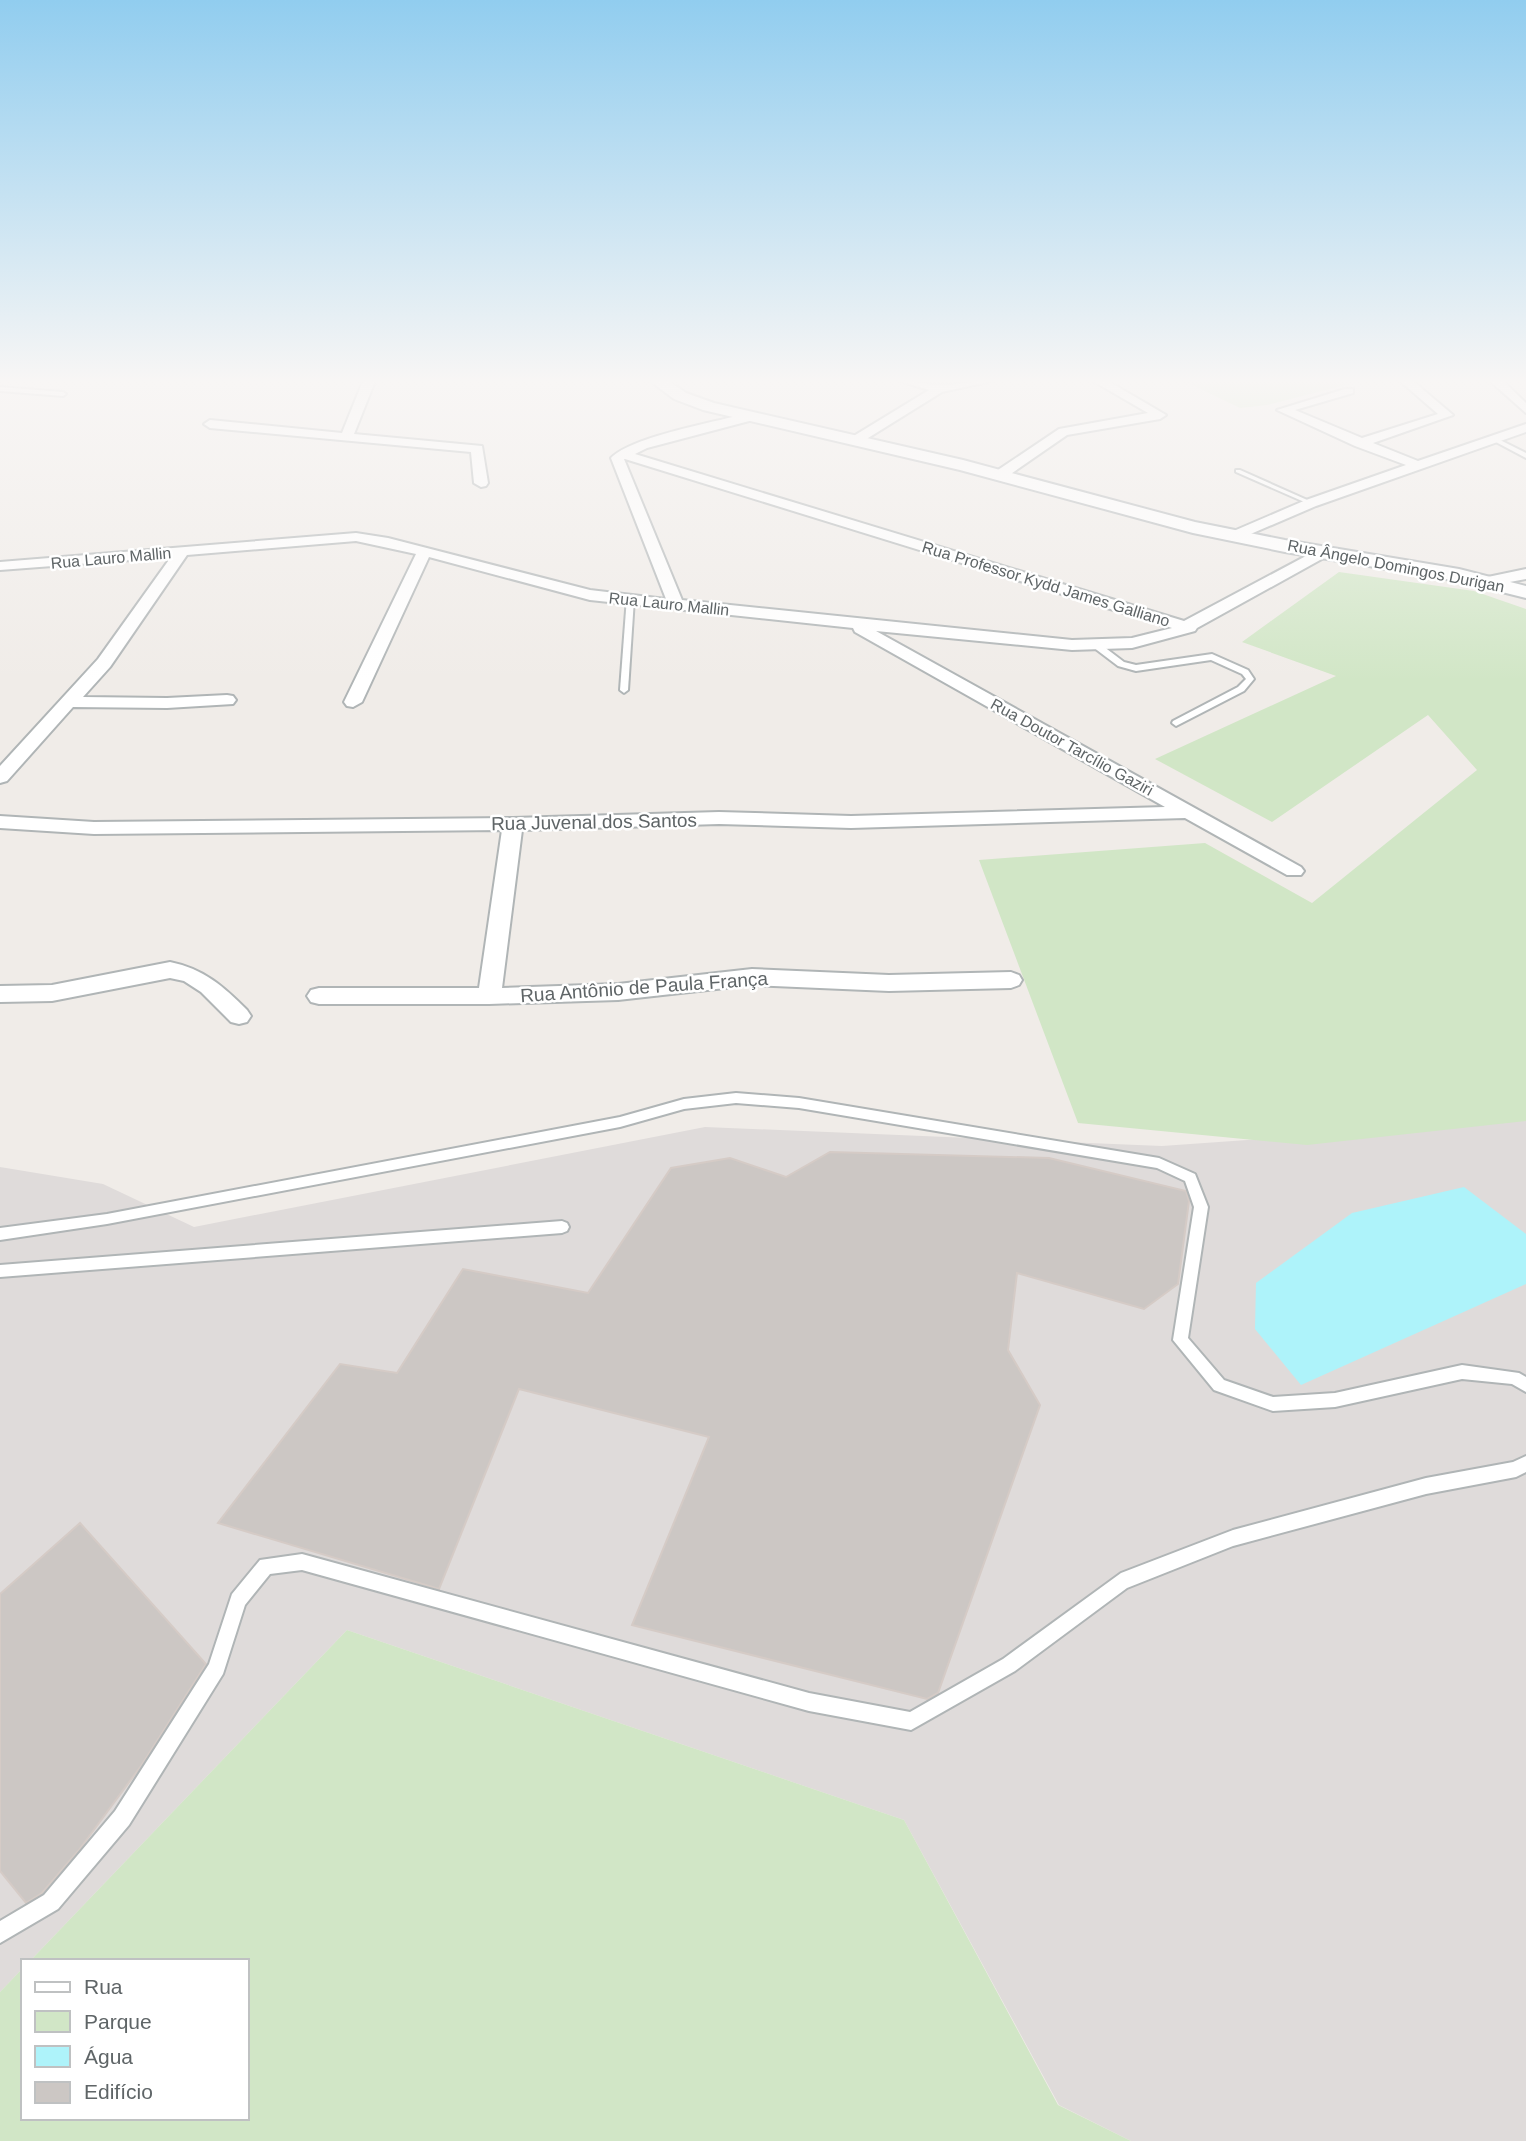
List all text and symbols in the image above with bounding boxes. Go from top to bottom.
street label: Rua Ângelo Domingos Durigan [1286,536,1506,595]
street label: Rua Professor Kydd James Galliano [920,538,1172,630]
street label: Rua Lauro Mallin [50,544,172,572]
street label: Rua Lauro Mallin [608,589,730,619]
street label: Rua Doutor Tarcílio Gaziri [988,695,1156,799]
street label: Rua Juvenal dos Santos [491,810,697,834]
street label: Rua Antônio de Paula França [519,968,769,1006]
legend [21,1959,248,2120]
text: Rua [84,1975,123,1998]
text: Parque [84,2010,152,2033]
text: Água [84,2045,133,2068]
text: Edifício [84,2080,153,2103]

